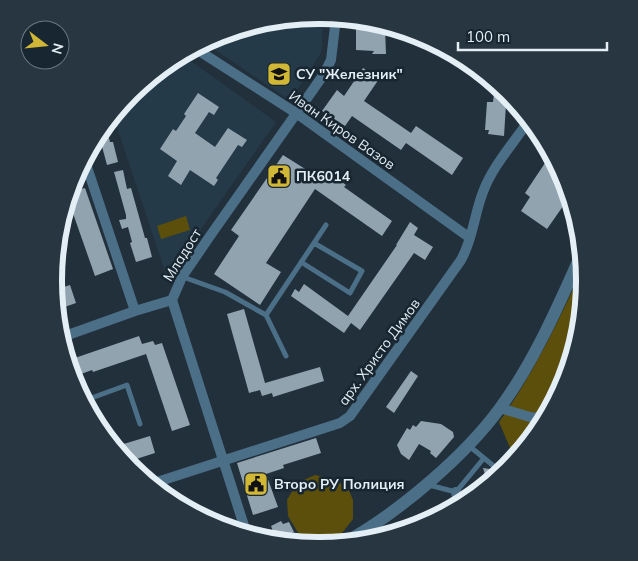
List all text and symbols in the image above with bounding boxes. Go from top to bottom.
north arrow [20,20,70,70]
scale bar [458,20,607,52]
text: 100 m [466,27,510,46]
text: N [47,41,68,56]
school or university icon: СУ "Железник" [266,61,292,87]
place label: СУ "Железник" [296,65,403,83]
street label: Иван Киров Вазов [285,87,399,174]
public building icon: ПК6014 [266,163,292,189]
place label: ПК6014 [296,167,351,185]
street label: Младост [159,225,206,285]
street label: арх. Христо Димов [334,295,424,409]
public building icon: Второ РУ Полиция [243,471,269,497]
place label: Второ РУ Полиция [274,475,404,493]

